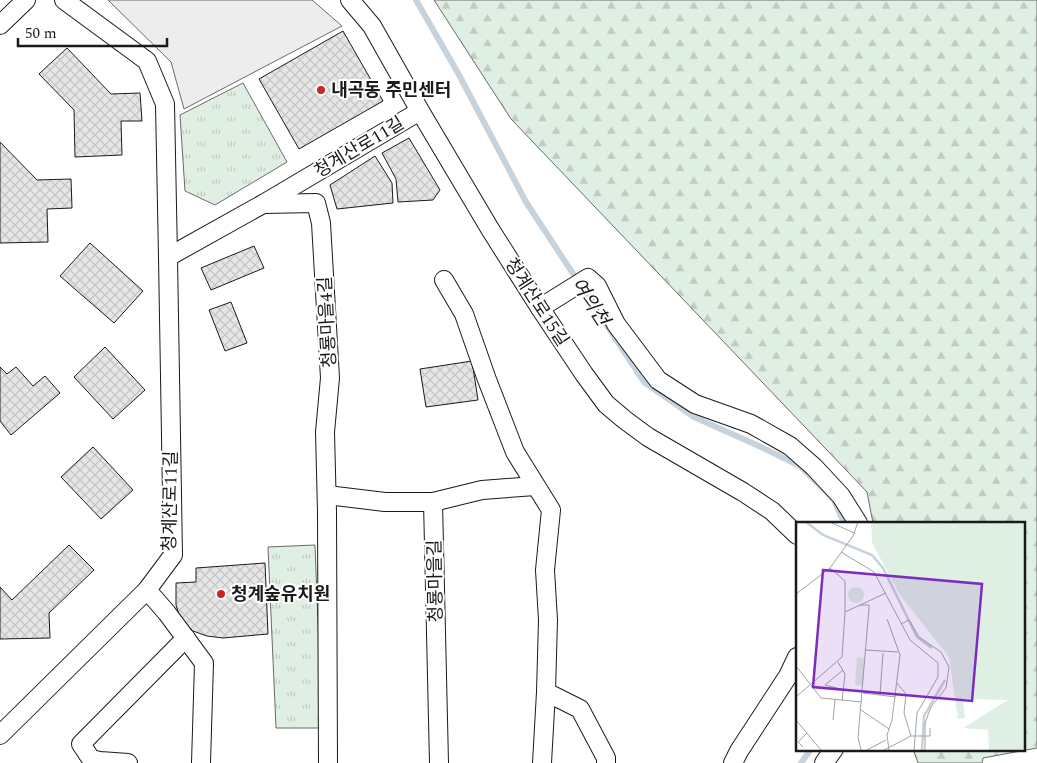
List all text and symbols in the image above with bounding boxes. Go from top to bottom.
scale bar [18,15,166,47]
text: 50 m [25,22,57,45]
place label: 내곡동 주민센터 [331,77,451,104]
marker: 내곡동 주민센터 [315,84,327,96]
street label: 청계산로11길 [309,110,409,185]
street label: 청계산로15길 [498,253,575,352]
water label: 여의천 [563,272,617,333]
street label: 청룡마을4길 [312,275,343,369]
street label: 청계산로11길 [156,450,185,552]
inset map [796,522,1024,750]
street label: 청룡마을길 [421,539,450,623]
place label: 청계숲유치원 [231,581,330,608]
marker: 청계숲유치원 [215,588,227,600]

